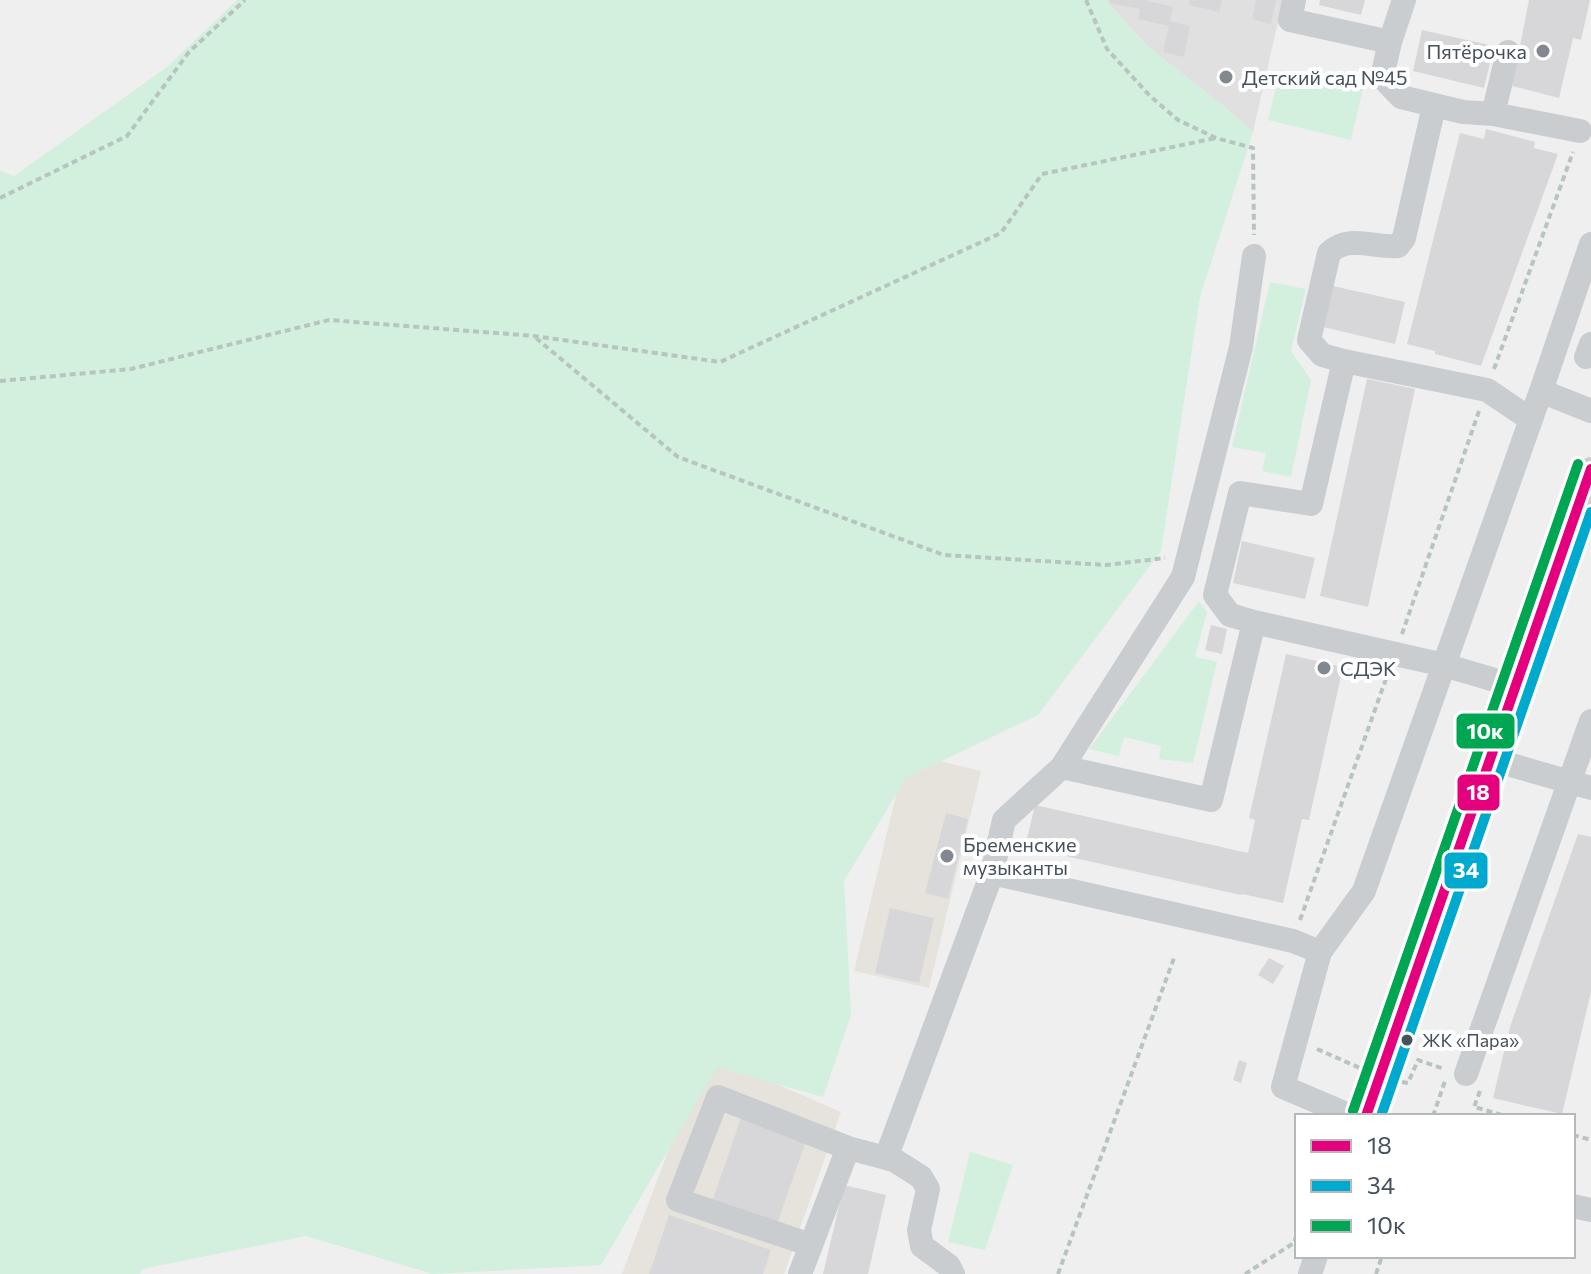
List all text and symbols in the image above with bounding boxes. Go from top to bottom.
place label: Пятёрочка [1426,39,1527,63]
marker: Пятёрочка [1534,42,1552,60]
place label: Детский сад №45 [1242,65,1408,89]
marker: Детский сад №45 [1217,68,1235,86]
place label: СДЭК [1340,656,1397,680]
marker: СДЭК [1315,659,1333,677]
line badge: 10к [1455,712,1516,750]
text: 10к [1466,717,1504,744]
line badge: 18 [1456,773,1501,812]
text: 18 [1466,778,1490,805]
place label: Бременские музыканты [963,832,1077,879]
marker: Бременские музыканты [938,847,956,865]
line badge: 34 [1443,851,1489,890]
text: 34 [1453,856,1479,883]
place label: ЖК «Пара» [1422,1029,1519,1051]
marker: ЖК «Пара» [1399,1032,1415,1048]
legend [1295,1114,1575,1258]
text: 18 [1367,1130,1392,1159]
text: 34 [1367,1170,1395,1199]
text: 10к [1367,1210,1406,1239]

